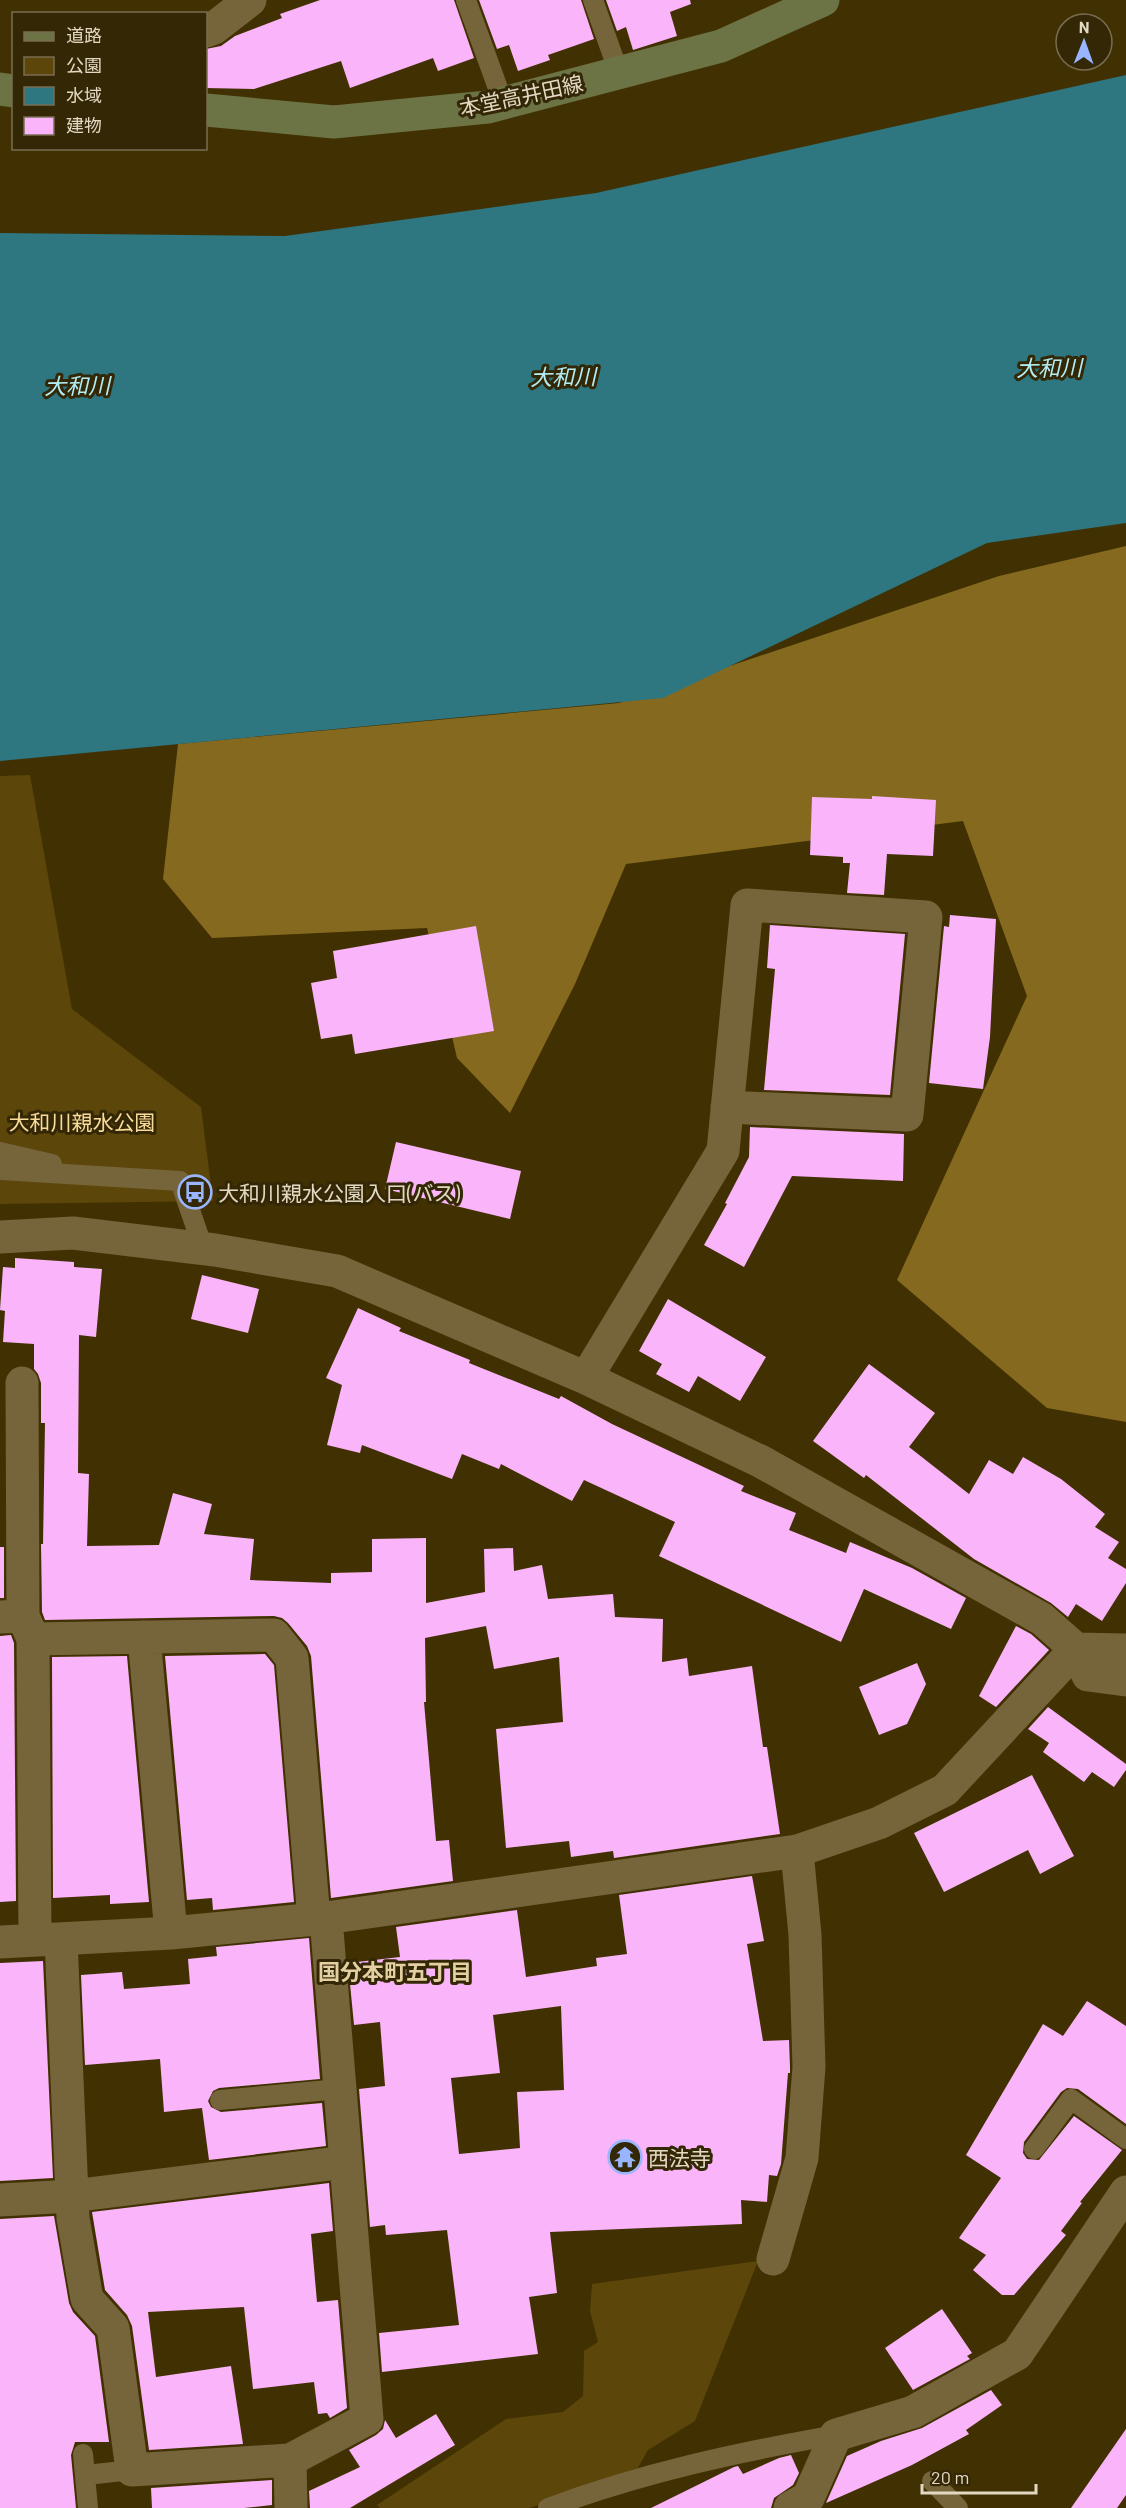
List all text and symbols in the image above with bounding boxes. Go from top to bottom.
legend [12,12,207,150]
north arrow [1054,12,1114,72]
text: N [1079,17,1090,36]
text: 道路 [66,24,102,46]
text: 公園 [66,54,102,76]
street label: 本堂高井田線 [457,70,585,120]
text: 水域 [66,84,102,106]
text: 建物 [66,114,102,136]
water label: 大和川 [1016,353,1084,381]
water label: 大和川 [530,362,598,390]
water label: 大和川 [44,371,112,399]
park label: 大和川親水公園 [9,1109,156,1134]
bus stop icon: 大和川親水公園入口(バス) [177,1174,213,1210]
place label: 大和川親水公園入口(バス) [218,1180,460,1205]
district label: 国分本町五丁目 [318,1958,472,1984]
temple icon: 西法寺 [607,2139,643,2175]
place label: 西法寺 [648,2145,711,2170]
scale bar [922,2457,1036,2495]
text: 20 m [931,2466,969,2488]

